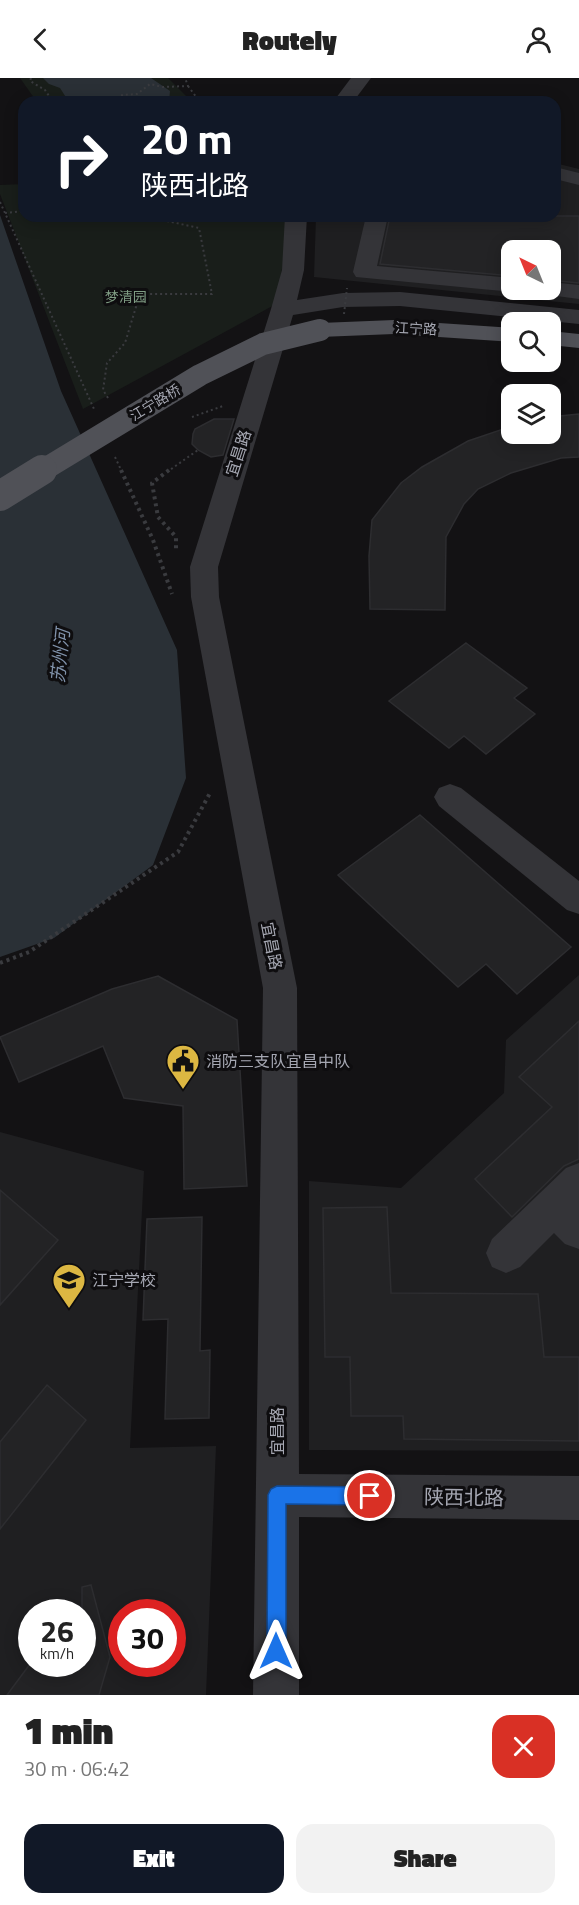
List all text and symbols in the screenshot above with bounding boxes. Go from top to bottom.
text: Routely [242,19,337,60]
icon: back [24,23,57,56]
icon: person [522,23,555,56]
text: 20 m [141,106,233,170]
icon: right [42,120,120,198]
text: 陕西北路 [141,164,249,205]
north arrow [501,240,561,300]
map controls [501,240,561,444]
park label: 梦清园 [105,286,147,307]
button: search [501,312,561,372]
street label: 江宁路 [394,316,438,340]
street label: 江宁路桥 [126,379,184,425]
button: layers [501,384,561,444]
street label: 宜昌路 [219,426,257,480]
water label: 苏州河 [44,625,77,684]
street label: 宜昌路 [256,920,288,972]
public building icon: 消防三支队宜昌中队 [165,1043,201,1090]
place label: 消防三支队宜昌中队 [206,1049,350,1073]
school or university icon: 江宁学校 [51,1262,87,1309]
place label: 江宁学校 [92,1268,156,1292]
street label: 宜昌路 [265,1407,289,1455]
pin [344,1470,395,1521]
icon: arrive [353,1479,386,1512]
street label: 陕西北路 [424,1481,504,1513]
speed limit sign: 30 [108,1599,186,1677]
text: 26 [40,1608,74,1654]
position arrow [244,1619,308,1683]
text: km/h [40,1642,74,1665]
text: 1 min [24,1703,113,1758]
button: close [492,1715,555,1778]
text: 30 m · 06:42 [24,1753,130,1784]
button: Exit [24,1824,284,1893]
button: Share [296,1824,555,1893]

